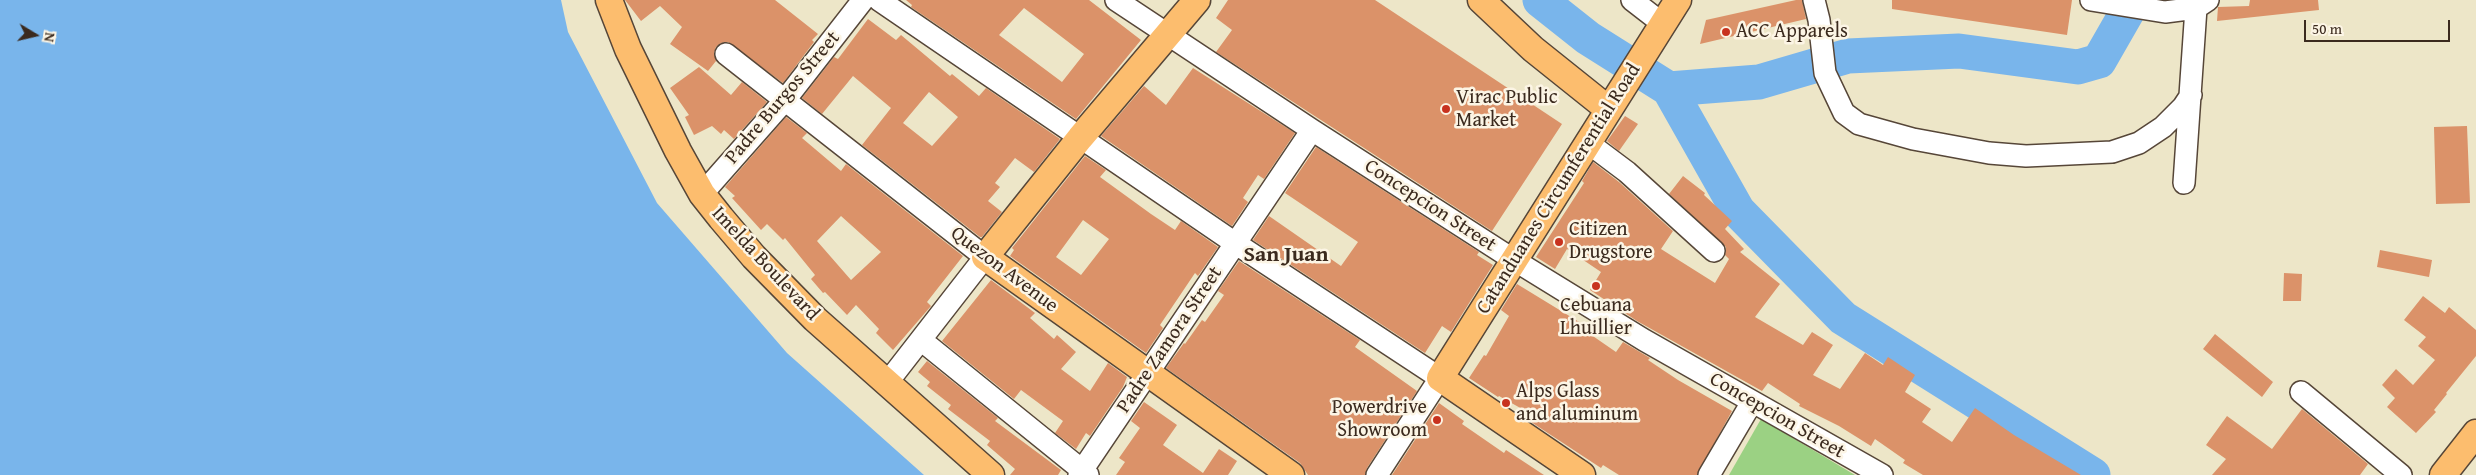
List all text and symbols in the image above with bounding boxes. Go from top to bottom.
north arrow [10,10,60,60]
scale bar [2306,10,2452,42]
text: 50 m [2312,18,2342,39]
place label: ACC Apparels [1736,20,1848,44]
marker: ACC Apparels [1720,26,1732,38]
street label: Padre Burgos Street [720,27,846,169]
text: N [39,31,60,44]
street label: Catanduanes Circumferential Road [1472,59,1646,319]
place label: Virac Public Market [1456,86,1558,133]
marker: Virac Public Market [1440,103,1452,115]
street label: Concepcion Street [1360,154,1500,258]
street label: Imelda Boulevard [706,202,824,326]
place label: Citizen Drugstore [1569,218,1653,265]
street label: Quezon Avenue [946,222,1062,318]
marker: Citizen Drugstore [1553,236,1565,248]
district label: San Juan [1243,242,1329,268]
street label: Padre Zamora Street [1112,262,1228,418]
marker: Cebuana Lhuillier [1590,280,1602,292]
place label: Cebuana Lhuillier [1560,294,1632,341]
street label: Concepcion Street [1705,368,1849,464]
place label: Alps Glass and aluminum [1516,380,1638,427]
place label: Powerdrive Showroom [1332,396,1427,443]
marker: Alps Glass and aluminum [1500,397,1512,409]
marker: Powerdrive Showroom [1431,414,1443,426]

